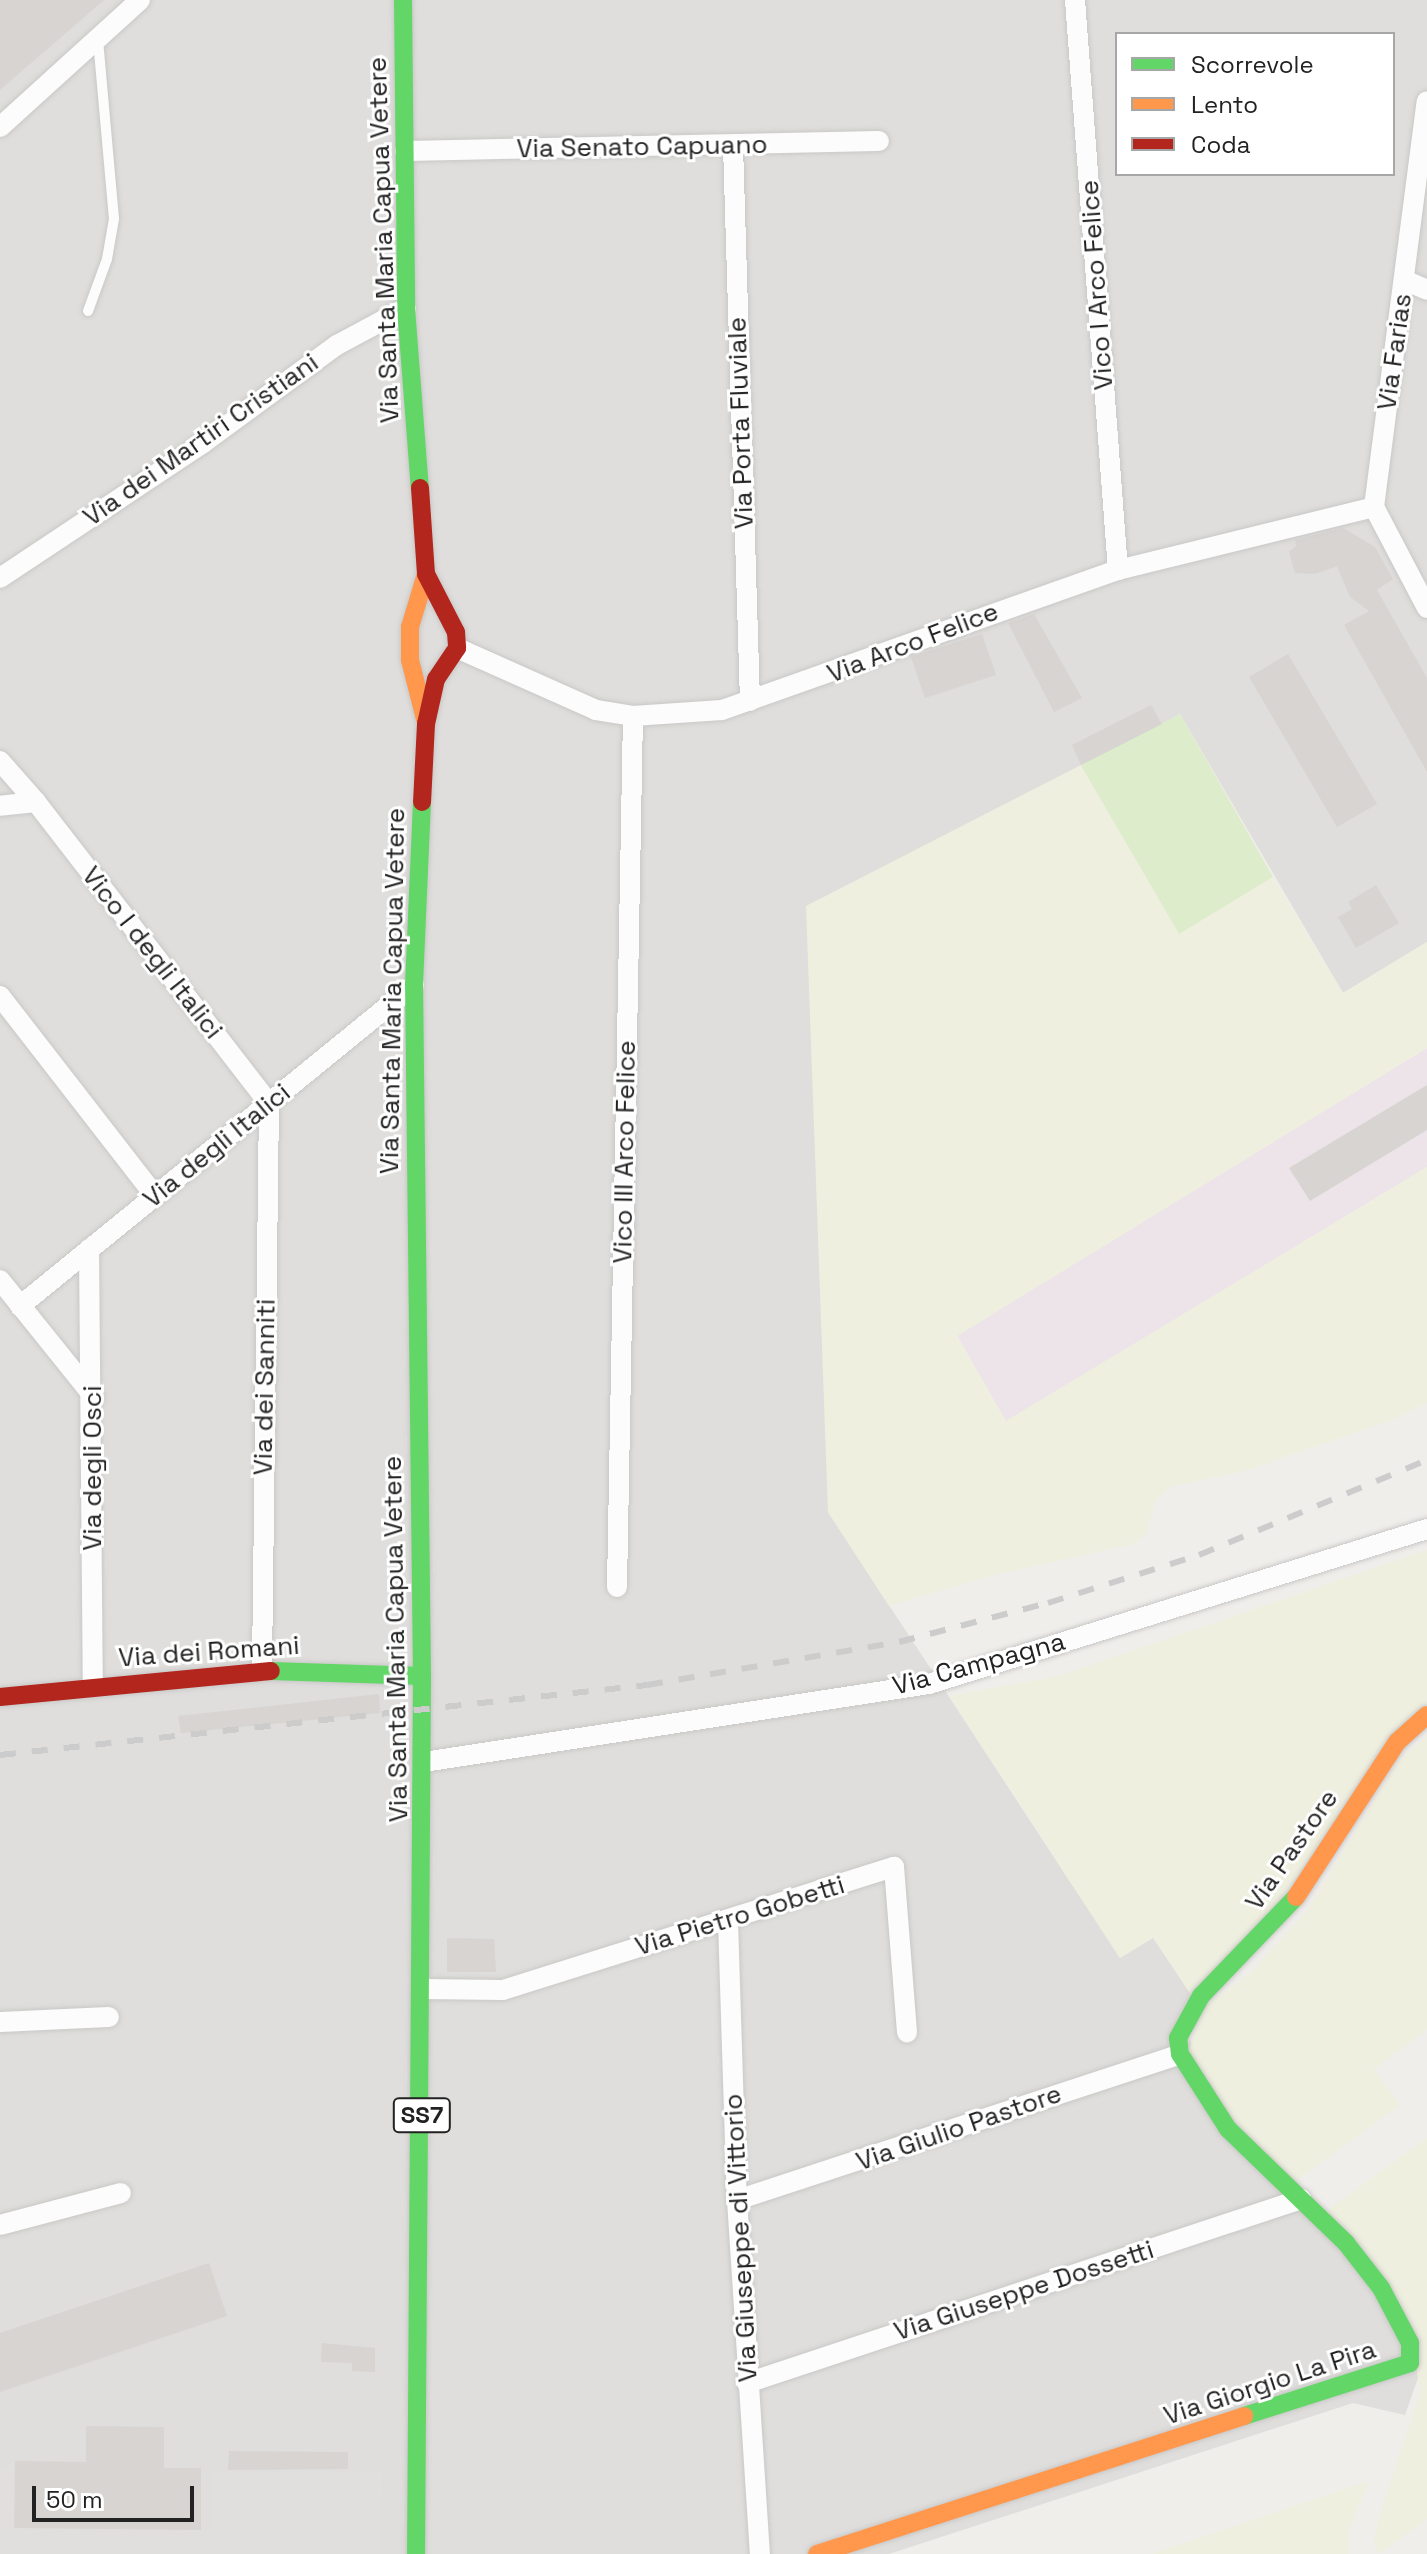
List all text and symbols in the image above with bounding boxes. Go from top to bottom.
legend [1115,32,1395,176]
text: Scorrevole [1191,49,1314,80]
street label: Via Santa Maria Capua Vetere [362,56,406,424]
text: Lento [1191,89,1258,120]
street label: Via Senato Capuano [516,129,768,165]
text: Coda [1191,129,1251,160]
street label: Vico I Arco Felice [1074,179,1120,391]
street label: Via Farias [1371,292,1419,412]
street label: Via Porta Fluviale [722,316,760,530]
street label: Via dei Martiri Cristiani [78,347,324,533]
street label: Via Arco Felice [823,596,1003,690]
street label: Via Santa Maria Capua Vetere [374,807,412,1175]
street label: Vico I degli Italici [75,861,229,1045]
street label: Vico III Arco Felice [607,1040,643,1264]
street label: Via degli Italici [137,1077,297,1215]
street label: Via dei Sanniti [248,1298,282,1476]
street label: Via degli Osci [77,1385,109,1551]
street label: Via Santa Maria Capua Vetere [377,1455,415,1823]
street label: Via Campagna [889,1626,1069,1702]
street label: Via dei Romani [117,1630,301,1674]
street label: Via Pastore [1239,1784,1345,1916]
street label: Via Pietro Gobetti [632,1869,848,1963]
street label: Via Giulio Pastore [852,2078,1066,2178]
street label: Via Giuseppe di Vittorio [718,2093,764,2383]
road number: SS7 [392,2095,452,2135]
street label: Via Giuseppe Dossetti [890,2234,1158,2348]
street label: Via Giorgio La Pira [1160,2334,1380,2432]
scale bar [36,2470,198,2520]
text: 50 m [46,2484,103,2515]

